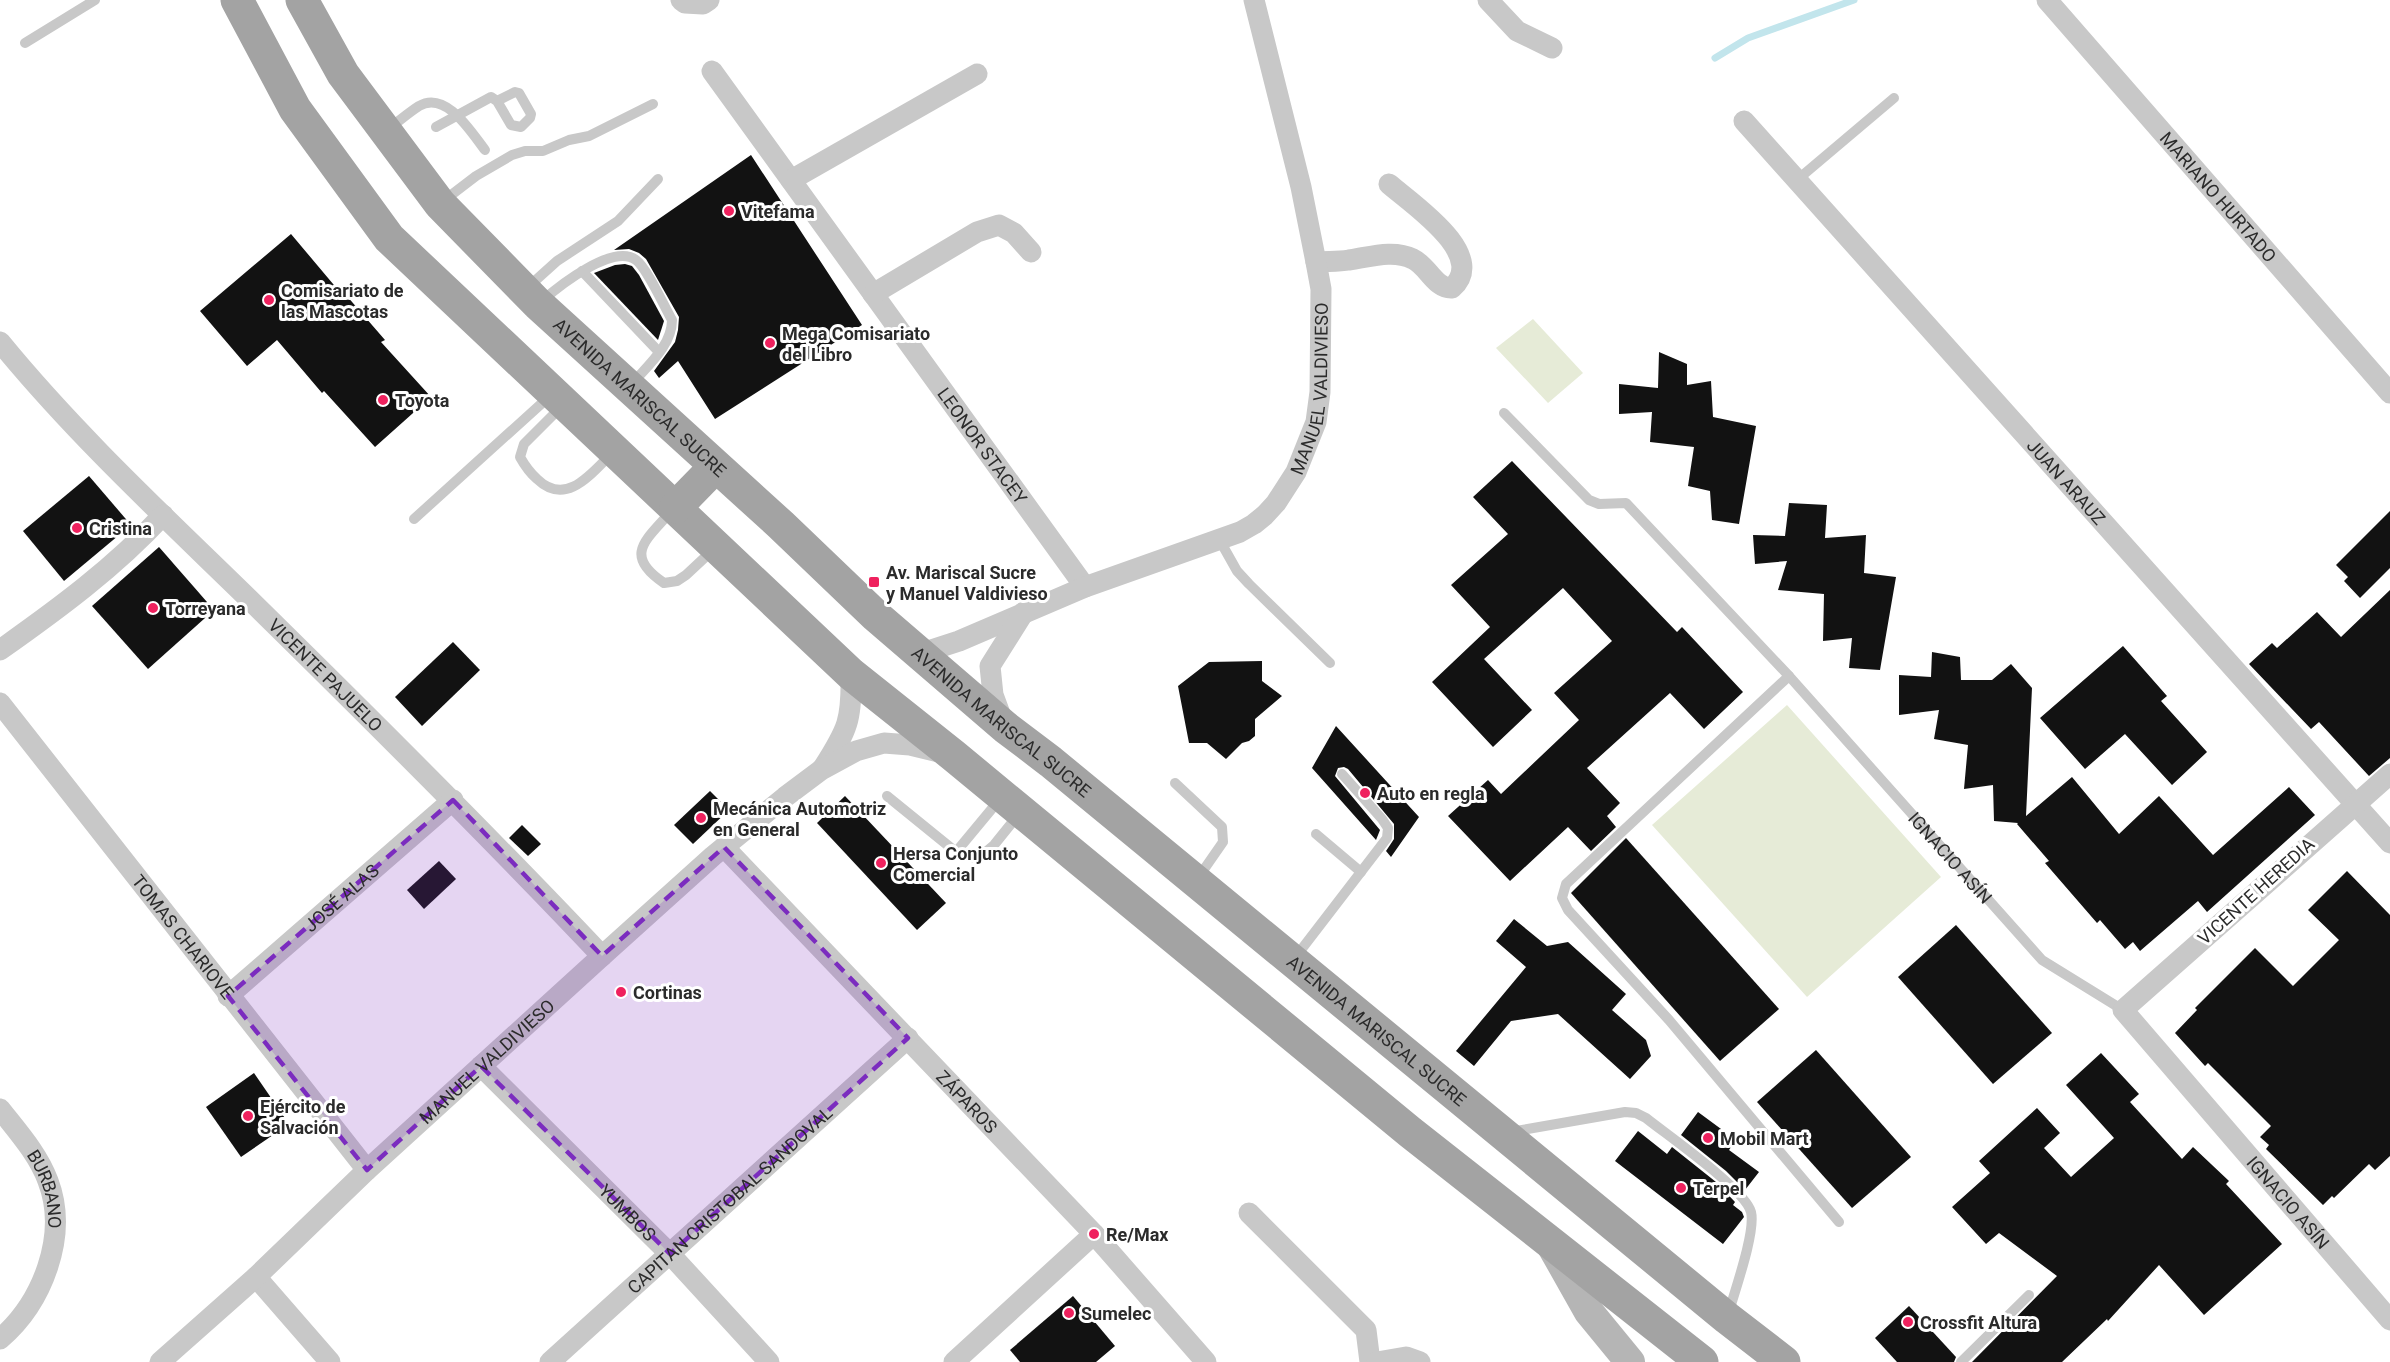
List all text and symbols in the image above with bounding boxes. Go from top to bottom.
street label: MARIANO HURTADO [2156,127,2281,266]
place label: Vitefama [741,201,815,222]
marker: Vitefama [722,204,736,218]
place label: Comisariato de las Mascotas [281,280,404,322]
marker: Comisariato de las Mascotas [262,293,276,307]
street label: MANUEL VALDIVIESO [1286,303,1331,478]
street label: AVENIDA MARISCAL SUCRE [550,313,731,481]
place label: Mega Comisariato del Libro [782,323,930,365]
marker: Mega Comisariato del Libro [763,336,777,350]
street label: LEONOR STACEY [934,383,1032,508]
place label: Toyota [395,390,450,411]
marker: Toyota [376,393,390,407]
street label: JUAN ARAUZ [2023,435,2110,529]
place label: Cristina [89,518,152,539]
marker: Cristina [70,521,84,535]
place label: Av. Mariscal Sucre y Manuel Valdivieso [886,562,1048,604]
marker: Av. Mariscal Sucre y Manuel Valdivieso [867,575,881,589]
place label: Torreyana [165,598,246,619]
marker: Torreyana [146,601,160,615]
street label: VICENTE PAJUELO [264,614,387,736]
street label: AVENIDA MARISCAL SUCRE [908,642,1096,801]
place label: Auto en regla [1377,783,1485,804]
marker: Auto en regla [1358,786,1372,800]
place label: Mecánica Automotriz en General [713,798,886,840]
street label: IGNACIO ASÍN [1904,807,1997,907]
marker: Mecánica Automotriz en General [694,811,708,825]
street label: VICENTE HEREDIA [2193,833,2319,949]
place label: Hersa Conjunto Comercial [893,843,1018,885]
marker: Hersa Conjunto Comercial [874,856,888,870]
street label: JOSÉ ALAS [300,859,383,936]
street label: TOMAS CHARIOVE [128,870,239,1003]
street label: AVENIDA MARISCAL SUCRE [1283,950,1471,1110]
place label: Cortinas [633,982,702,1003]
marker: Cortinas [614,985,628,999]
street label: MANUEL VALDIVIESO [415,994,558,1128]
street label: ZÁPAROS [932,1066,1002,1137]
place label: Ejército de Salvación [260,1096,346,1138]
street label: CAPITAN CRISTOBAL SANDOVAL [623,1102,836,1298]
marker: Ejército de Salvación [241,1109,255,1123]
place label: Mobil Mart [1720,1128,1809,1149]
marker: Mobil Mart [1701,1131,1715,1145]
street label: BURBANO [23,1145,66,1228]
street label: IGNACIO ASÍN [2243,1152,2334,1253]
place label: Terpel [1693,1178,1744,1199]
street label: YUMBOS [595,1179,661,1245]
marker: Terpel [1674,1181,1688,1195]
place label: Re/Max [1106,1224,1169,1245]
marker: Re/Max [1087,1227,1101,1241]
place label: Sumelec [1081,1303,1151,1324]
marker: Sumelec [1062,1306,1076,1320]
place label: Crossfit Altura [1920,1312,2038,1333]
marker: Crossfit Altura [1901,1315,1915,1329]

